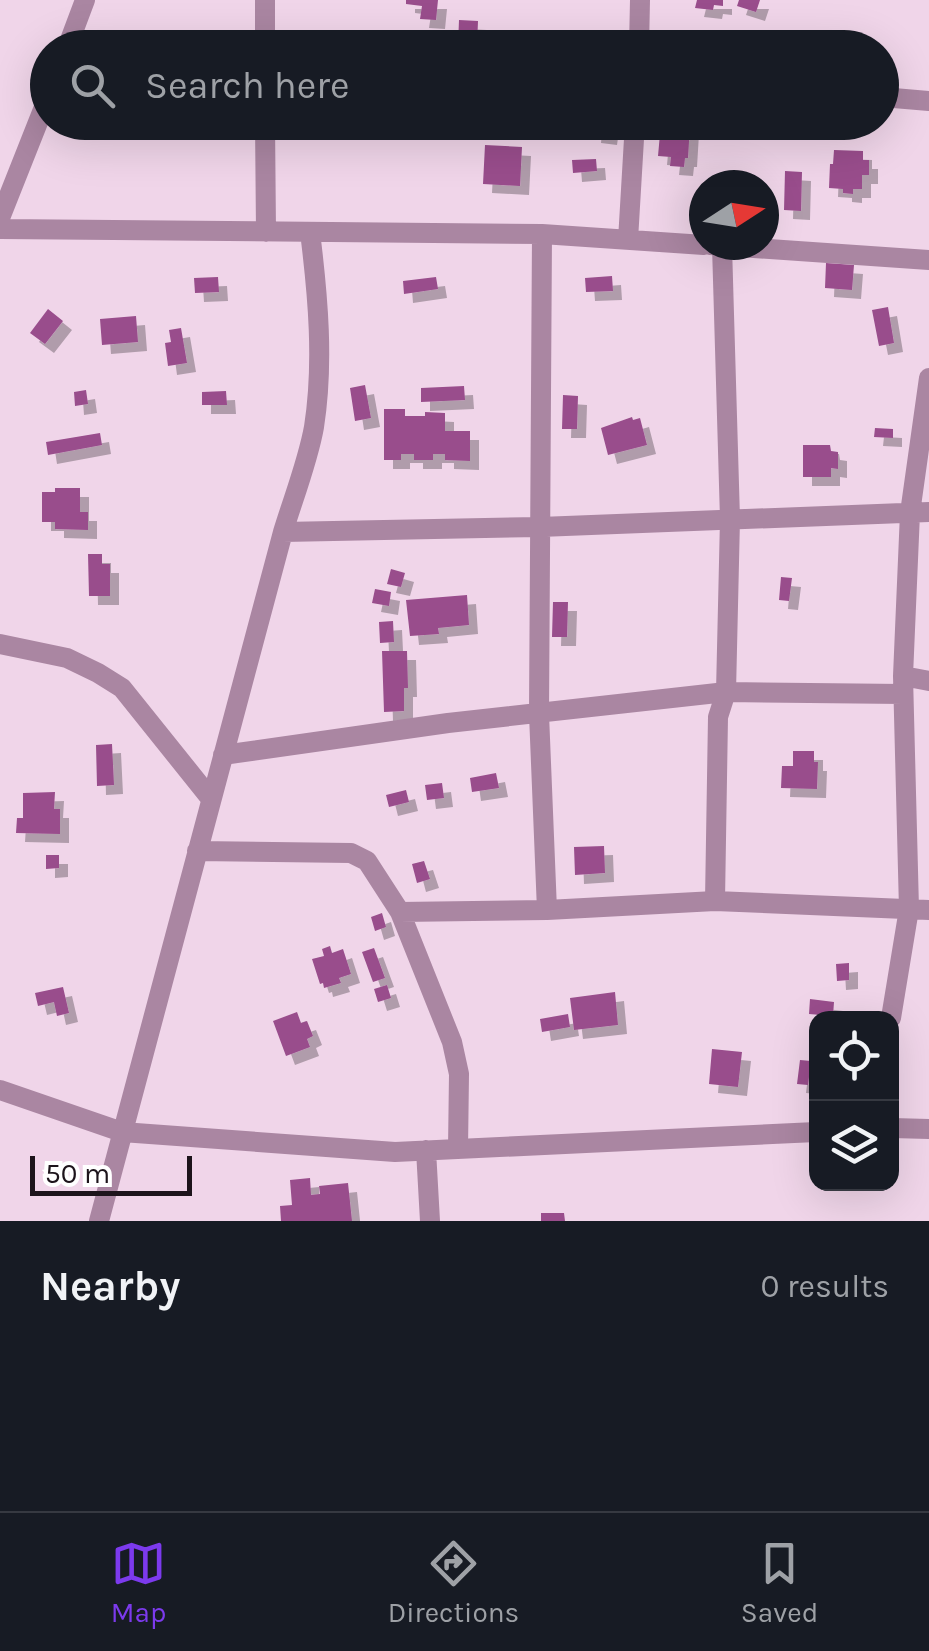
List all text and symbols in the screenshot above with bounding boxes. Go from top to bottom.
search box [30,30,899,140]
icon: search [65,58,120,113]
text: Search here [145,63,349,108]
north arrow [689,170,779,260]
map controls [809,1011,899,1191]
button: locate [809,1011,899,1101]
button: layers [809,1101,899,1191]
scale bar [30,1151,192,1196]
text: 50 m [45,1157,110,1190]
text: Nearby [40,1261,180,1311]
text: 0 results [760,1268,889,1305]
tab: Map [111,1536,166,1629]
tab: Directions [388,1536,519,1629]
tab: Saved [741,1536,818,1629]

